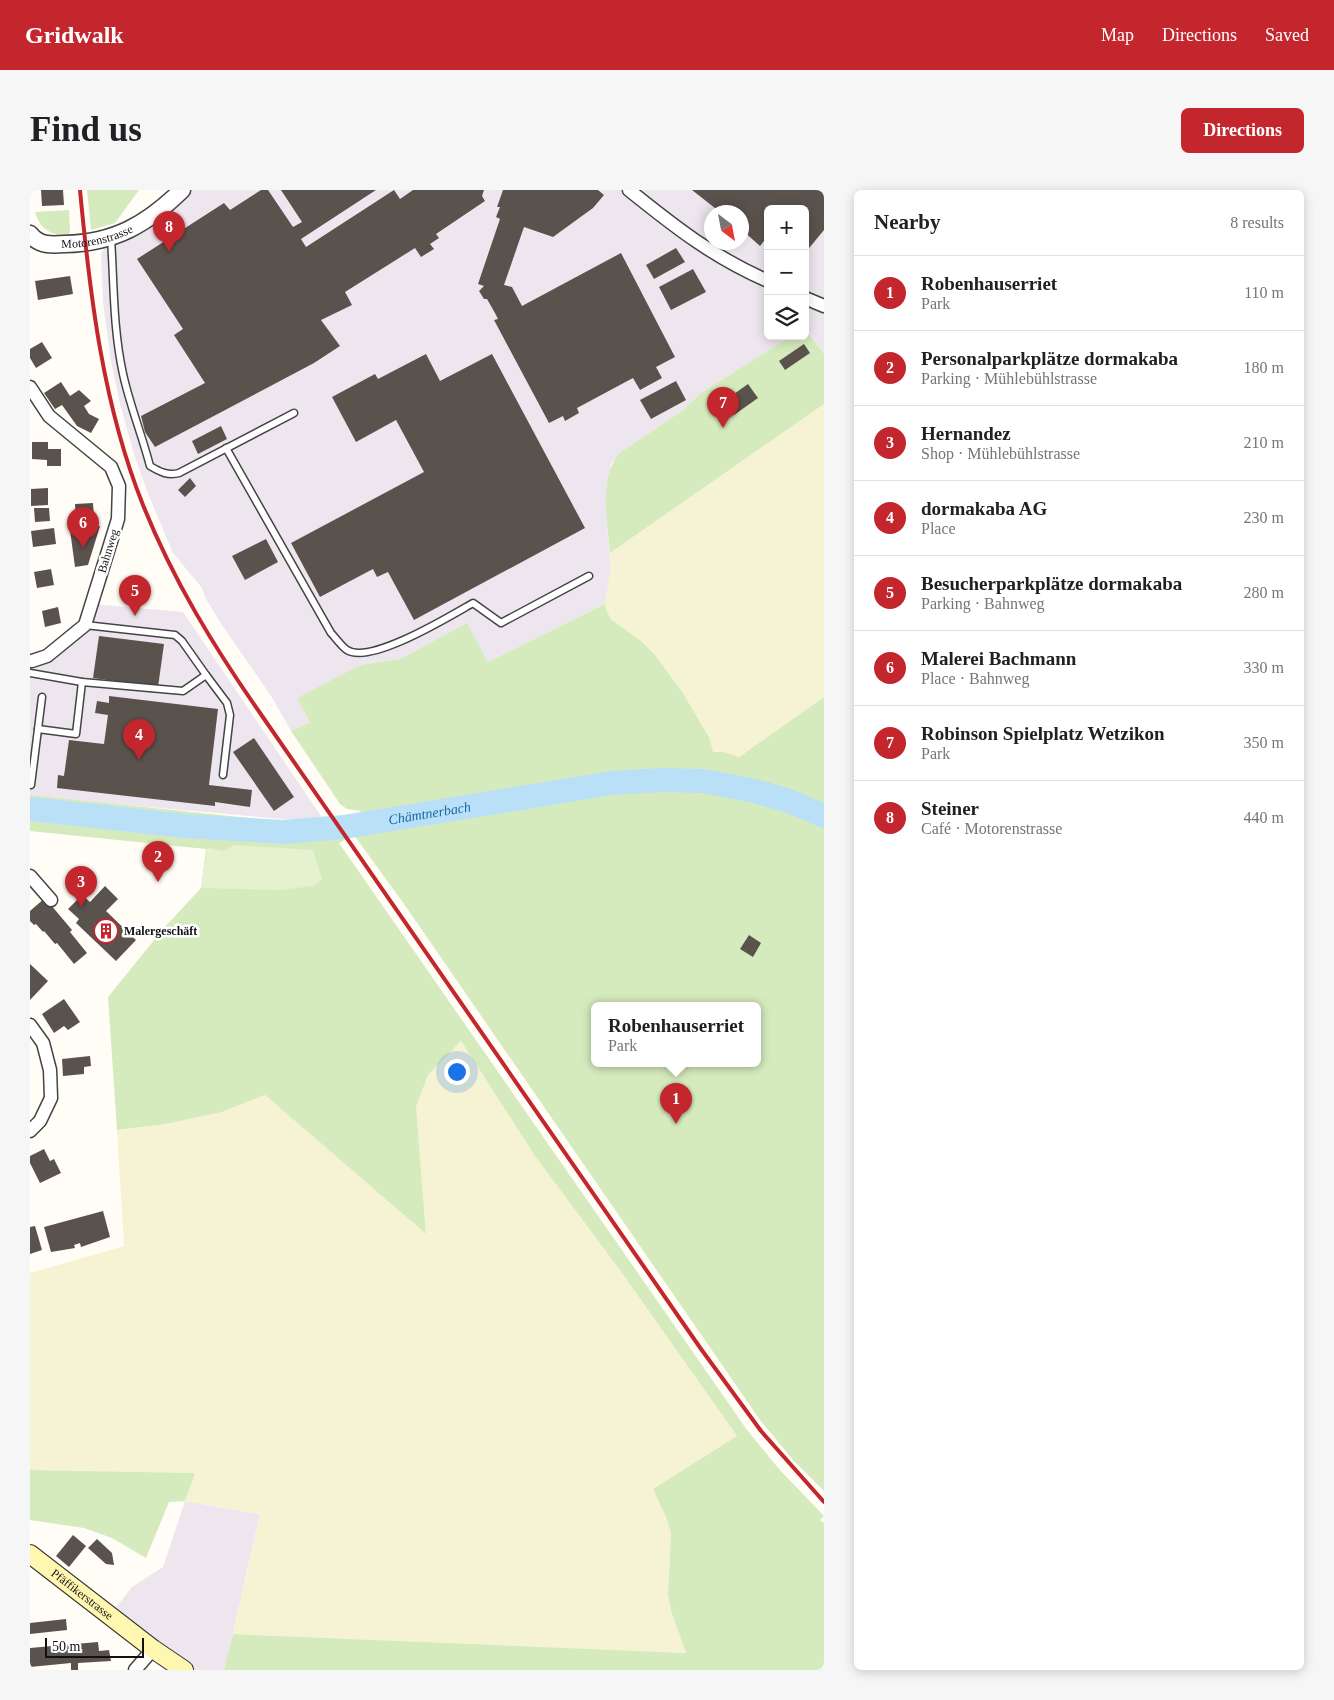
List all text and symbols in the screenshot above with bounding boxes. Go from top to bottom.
text: Gridwalk [25,22,124,48]
text: Map [1101,25,1134,45]
text: Directions [1162,25,1237,45]
text: Saved [1265,25,1309,45]
button: Directions [1181,108,1304,153]
text: Find us [30,110,142,149]
north arrow [704,205,749,250]
map controls [764,205,809,340]
button: + [764,205,809,250]
text: Nearby [874,210,941,234]
pin: 8 [153,211,185,252]
text: 8 results [1230,214,1284,231]
street label: Motorenstrasse [61,222,135,251]
button: − [764,250,809,295]
text: Robenhauserriet [921,273,1057,294]
text: 1 [886,284,894,301]
text: 110 m [1244,284,1284,301]
button: layers [764,295,809,340]
text: Park [921,295,950,312]
text: Personalparkplätze dormakaba [921,348,1178,369]
text: 2 [886,359,894,376]
text: 180 m [1244,359,1284,376]
text: Parking · Mühlebühlstrasse [921,370,1097,387]
pin: 7 [707,387,739,428]
text: Hernandez [921,423,1011,444]
text: 3 [886,434,894,451]
text: 210 m [1244,434,1284,451]
text: Shop · Mühlebühlstrasse [921,445,1080,462]
text: dormakaba AG [921,498,1047,519]
pin: 6 [67,507,99,548]
text: 4 [886,509,894,526]
text: 230 m [1244,509,1284,526]
text: Place [921,520,956,537]
street label: Bahnweg [95,527,121,575]
text: Besucherparkplätze dormakaba [921,573,1182,594]
pin: 5 [119,575,151,616]
text: 5 [886,584,894,601]
text: 280 m [1244,584,1284,601]
text: Parking · Bahnweg [921,595,1045,612]
text: Malerei Bachmann [921,648,1076,669]
text: 6 [886,659,894,676]
text: 330 m [1244,659,1284,676]
text: Place · Bahnweg [921,670,1029,687]
pin: 4 [123,719,155,760]
text: Robinson Spielplatz Wetzikon [921,723,1165,744]
text: 7 [886,734,894,751]
text: 350 m [1244,734,1284,751]
text: Park [921,745,950,762]
text: Steiner [921,798,979,819]
water label: Chämtnerbach [387,799,472,828]
text: 8 [886,809,894,826]
text: 440 m [1244,809,1284,826]
text: Café · Motorenstrasse [921,820,1062,837]
pin: 2 [142,841,174,882]
pin: 3 [65,866,97,907]
building icon: Malergeschäft [93,918,119,944]
place label: Malergeschäft [124,924,197,938]
popup [591,1002,761,1067]
text: Robenhauserriet [608,1015,744,1036]
text: Park [608,1037,637,1054]
your location [444,1059,470,1085]
pin: 1 [660,1083,692,1124]
street label: Pfäffikerstrasse [48,1566,116,1623]
scale bar [45,1635,144,1658]
text: 50 m [52,1639,80,1654]

